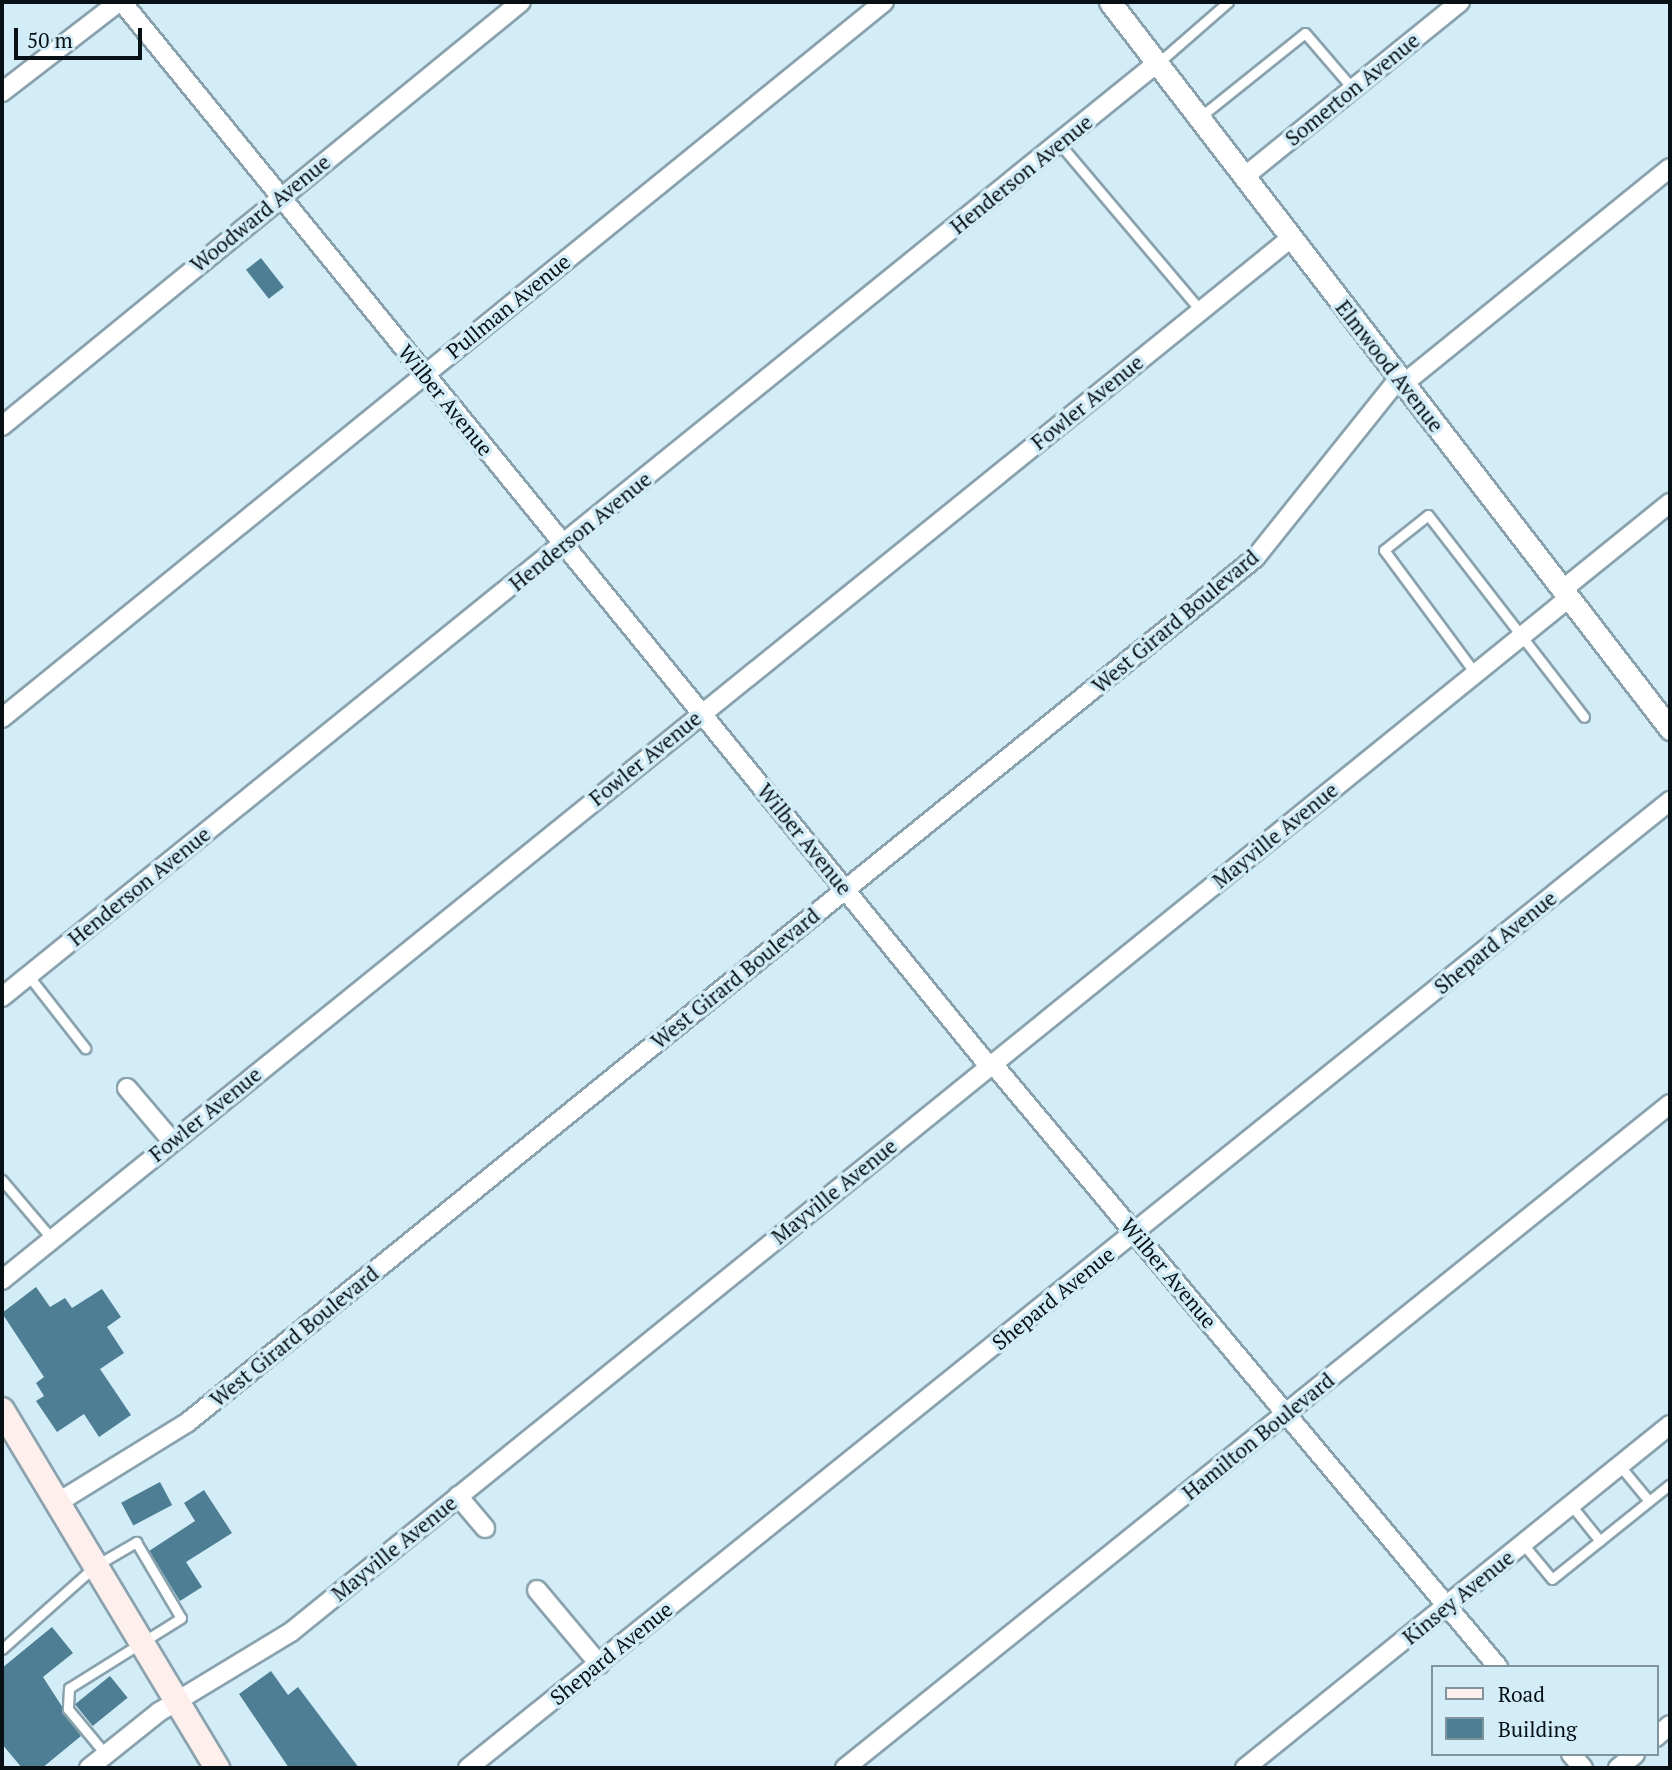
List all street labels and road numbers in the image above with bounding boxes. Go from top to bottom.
street label: Somerton Avenue [1280,27,1424,151]
street label: Henderson Avenue [945,109,1097,239]
street label: Woodward Avenue [185,149,335,277]
street label: Pullman Avenue [441,248,575,364]
street label: Elmwood Avenue [1331,295,1449,437]
street label: Wilber Avenue [393,339,499,461]
street label: Fowler Avenue [1026,349,1148,455]
street label: Henderson Avenue [504,466,656,596]
street label: West Girard Boulevard [1087,544,1263,698]
street label: Fowler Avenue [584,705,706,811]
street label: Mayville Avenue [1207,777,1343,893]
street label: Wilber Avenue [752,778,858,900]
street label: Henderson Avenue [63,821,215,951]
street label: Shepard Avenue [1429,885,1561,999]
street label: West Girard Boulevard [646,902,824,1054]
street label: Fowler Avenue [144,1061,266,1167]
street label: Mayville Avenue [766,1133,902,1249]
street label: Wilber Avenue [1116,1213,1222,1333]
street label: Shepard Avenue [987,1241,1119,1355]
street label: West Girard Boulevard [205,1260,383,1412]
street label: Hamilton Boulevard [1177,1367,1339,1505]
street label: Mayville Avenue [326,1490,462,1606]
street label: Kinsey Avenue [1397,1544,1519,1650]
street label: Shepard Avenue [545,1596,677,1710]

